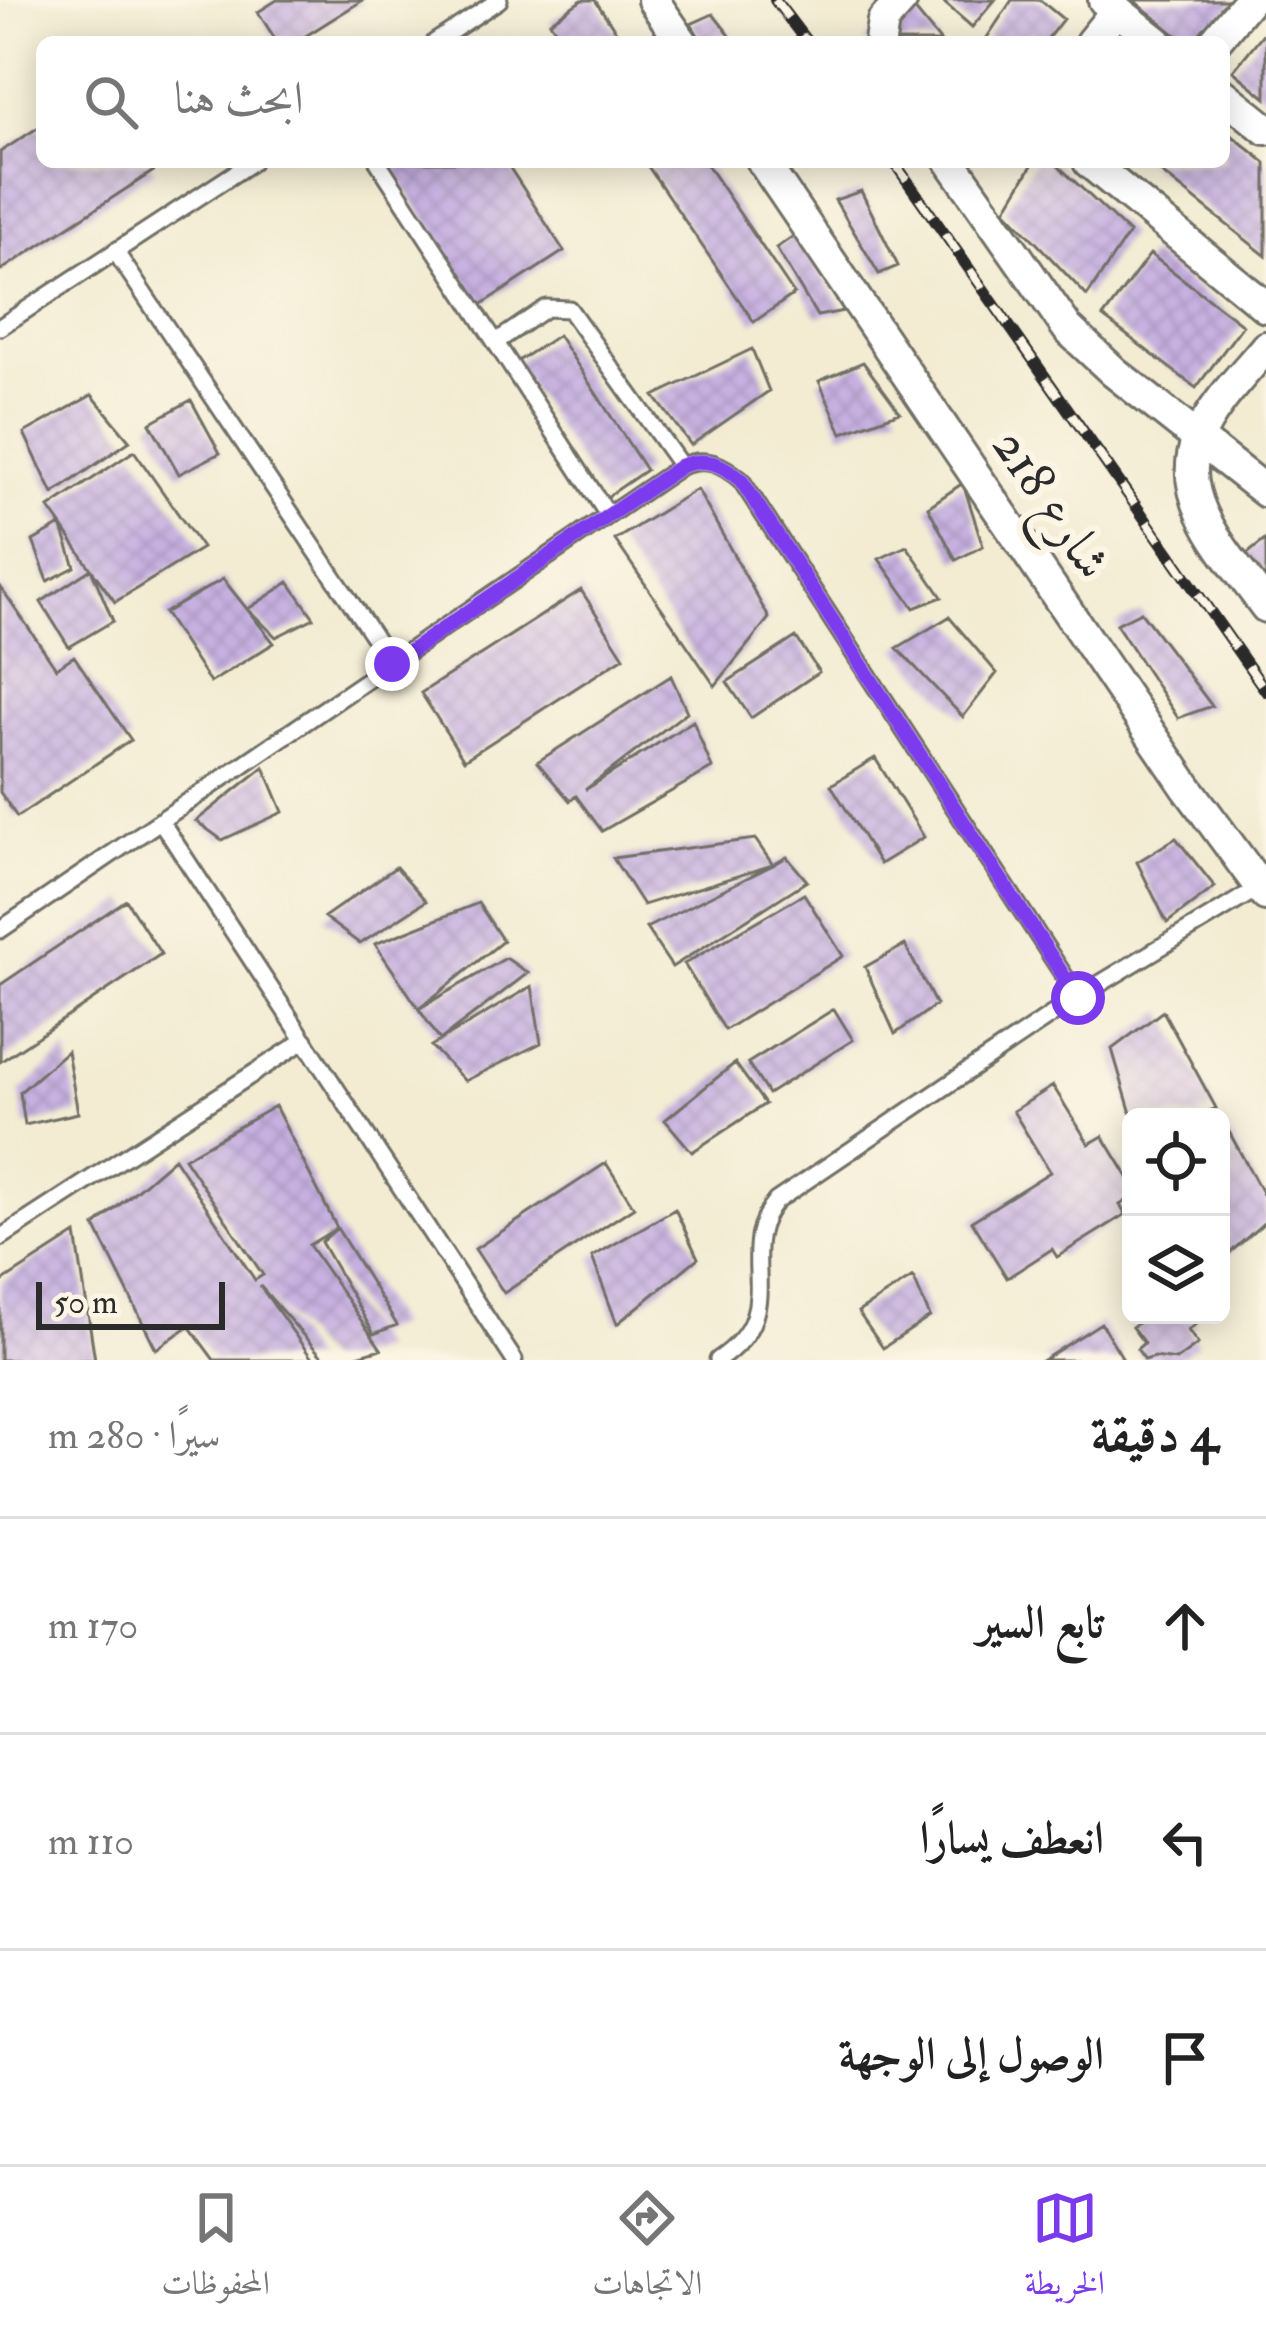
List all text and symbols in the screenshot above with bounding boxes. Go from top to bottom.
search box [36,36,1230,168]
icon: search [78,69,144,135]
text: ابحث هنا [174,71,304,127]
street label: شارع 218 [971,417,1125,596]
route end [365,637,419,691]
route start [1051,971,1105,1025]
map controls [1122,1108,1230,1324]
button: locate [1122,1108,1230,1216]
button: layers [1122,1216,1230,1324]
scale bar [36,1276,225,1329]
text: 50 m [54,1282,118,1323]
text: 4 دقيقة [1091,1403,1218,1467]
text: سيرًا · 280 m [48,1411,221,1460]
icon: ahead [1152,1593,1218,1659]
text: تابع السير [977,1595,1104,1651]
text: 170 m [48,1601,138,1650]
icon: left [1152,1809,1218,1875]
text: انعطف يسارًا [920,1811,1104,1867]
text: 110 m [48,1817,134,1866]
icon: arrive [1152,2025,1218,2091]
text: الوصول إلى الوجهة [839,2027,1104,2083]
tab: المحفوظات [161,2185,270,2315]
tab: الاتجاهات [592,2185,702,2315]
tab: الخريطة [1025,2185,1105,2315]

